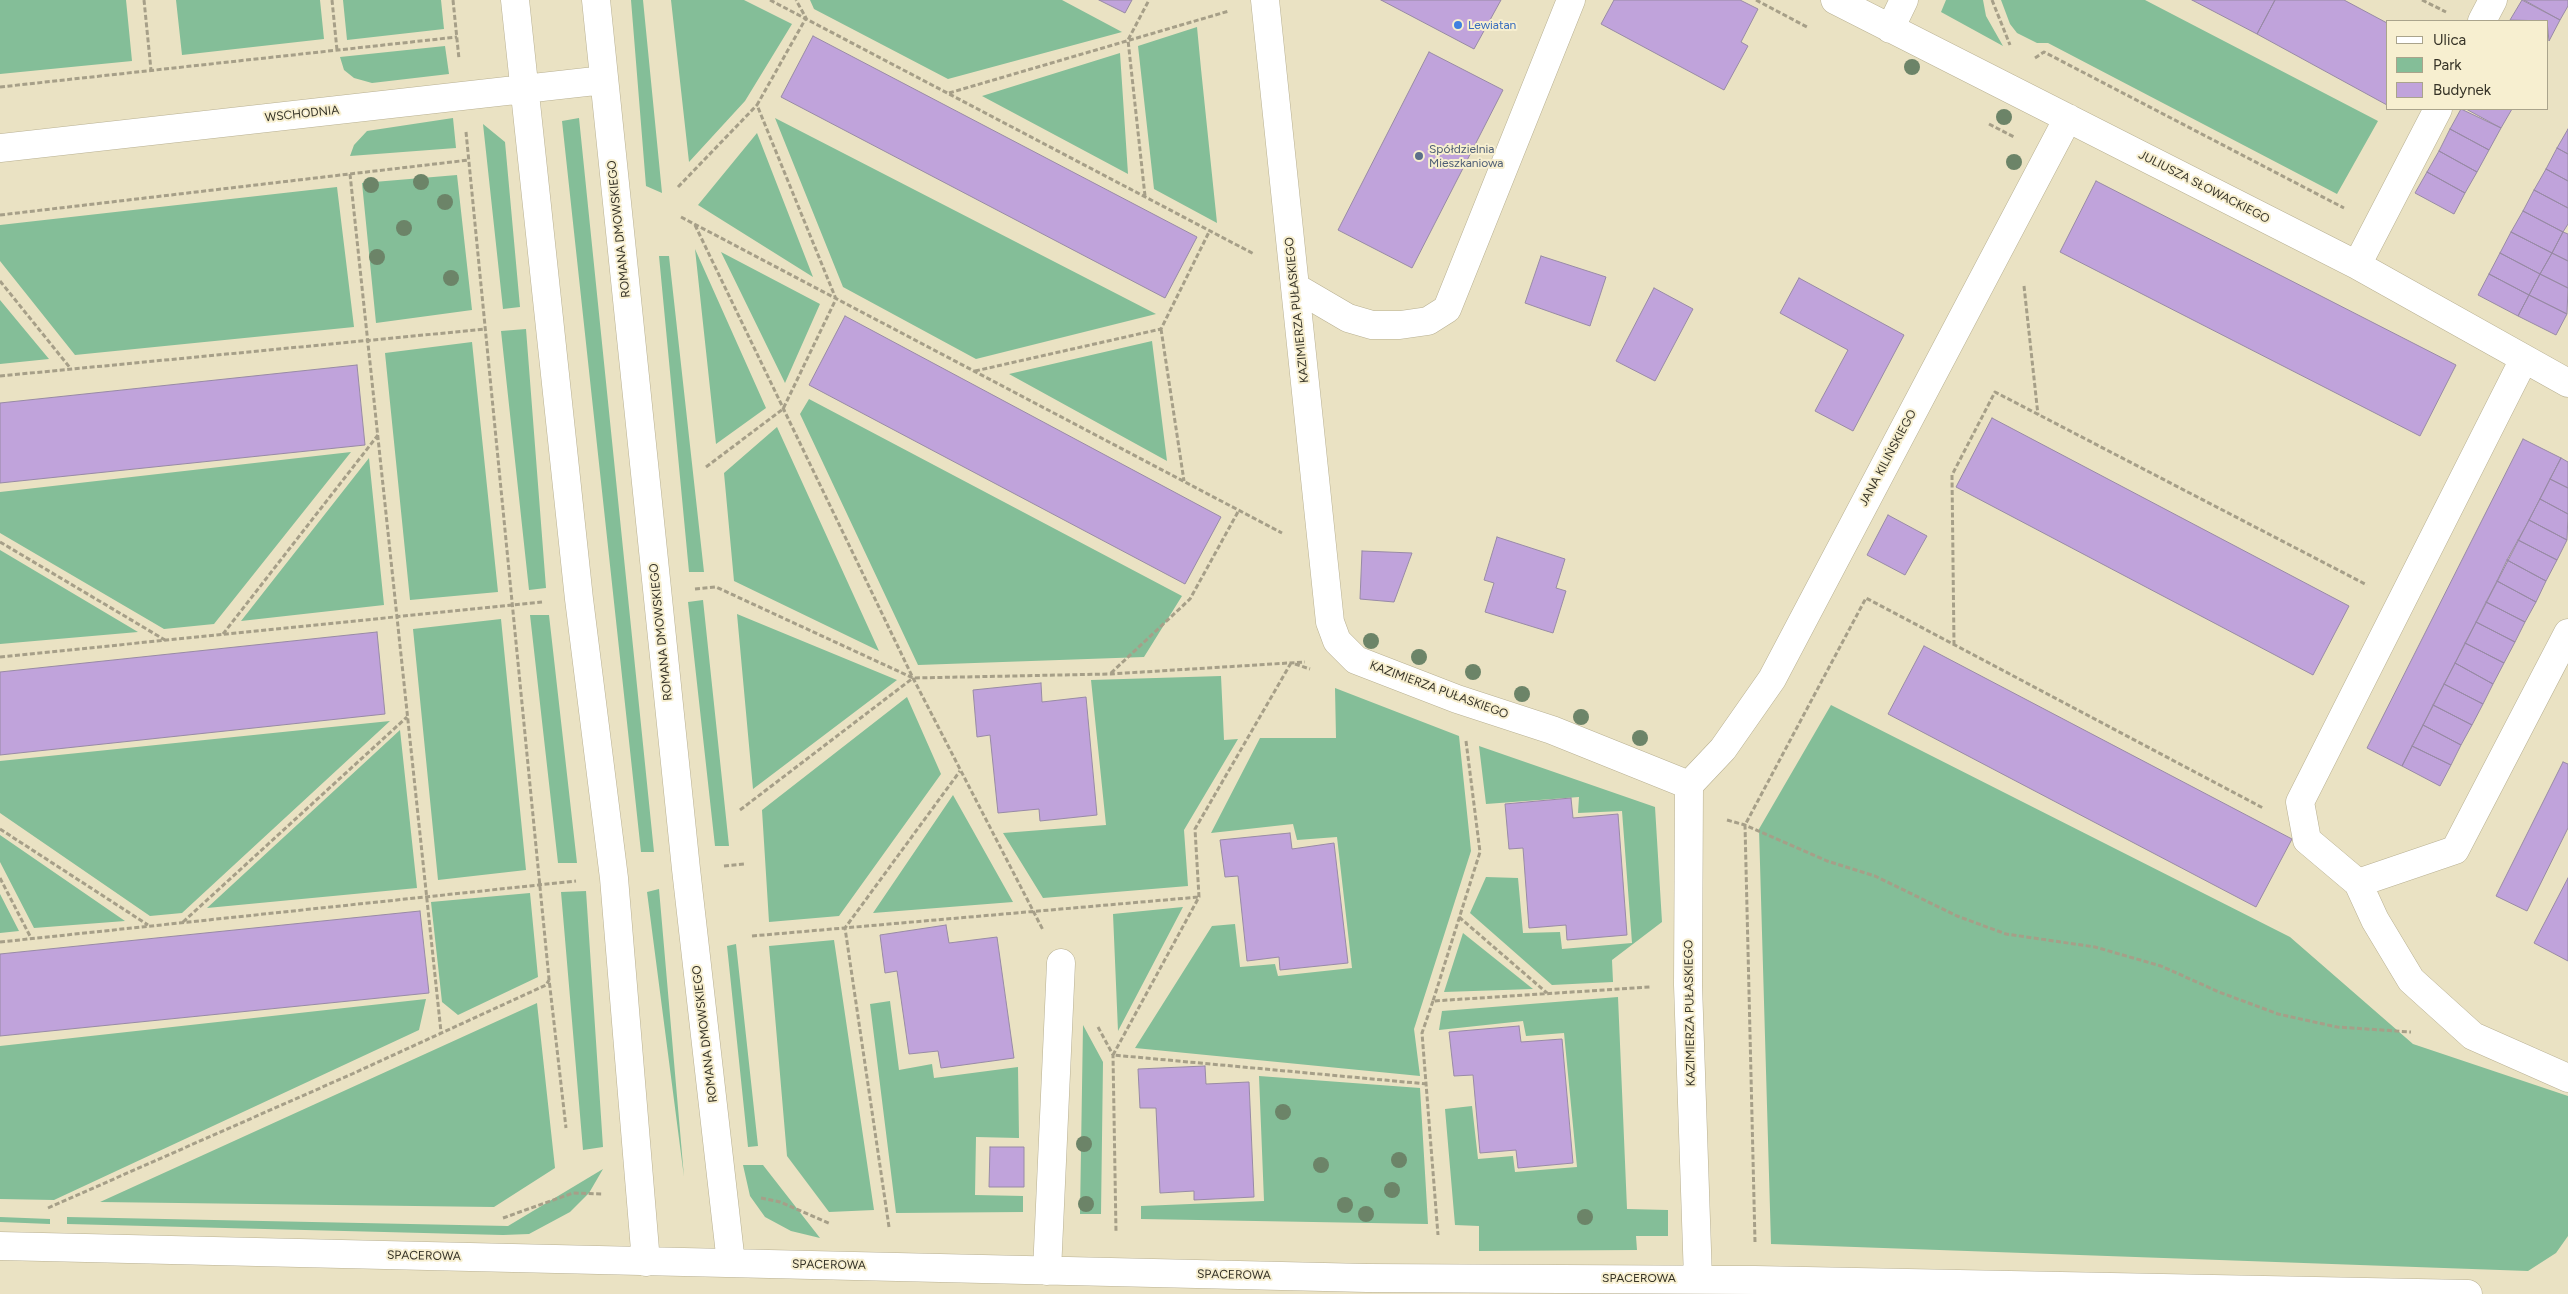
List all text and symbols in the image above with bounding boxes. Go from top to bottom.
place label: Lewiatan [1468,18,1516,32]
marker: Lewiatan [1452,19,1464,31]
legend [2386,20,2548,110]
text: Ulica [2433,31,2466,49]
text: Park [2433,56,2462,74]
text: Budynek [2433,81,2491,99]
street label: WSCHODNIA [264,103,340,125]
place label: Spółdzielnia Mieszkaniowa [1429,142,1503,170]
street label: JULIUSZA SŁOWACKIEGO [2136,148,2272,226]
marker: Spółdzielnia Mieszkaniowa [1413,150,1425,162]
street label: ROMANA DMOWSKIEGO [605,160,633,298]
street label: KAZIMIERZA PUŁASKIEGO [1282,236,1312,384]
street label: JANA KILIŃSKIEGO [1856,407,1920,509]
street label: ROMANA DMOWSKIEGO [647,563,675,701]
street label: KAZIMIERZA PUŁASKIEGO [1368,658,1510,722]
street label: KAZIMIERZA PUŁASKIEGO [1682,940,1698,1086]
street label: ROMANA DMOWSKIEGO [689,965,721,1103]
street label: SPACEROWA [387,1248,461,1264]
street label: SPACEROWA [792,1257,866,1273]
street label: SPACEROWA [1197,1267,1271,1283]
street label: SPACEROWA [1602,1271,1676,1285]

